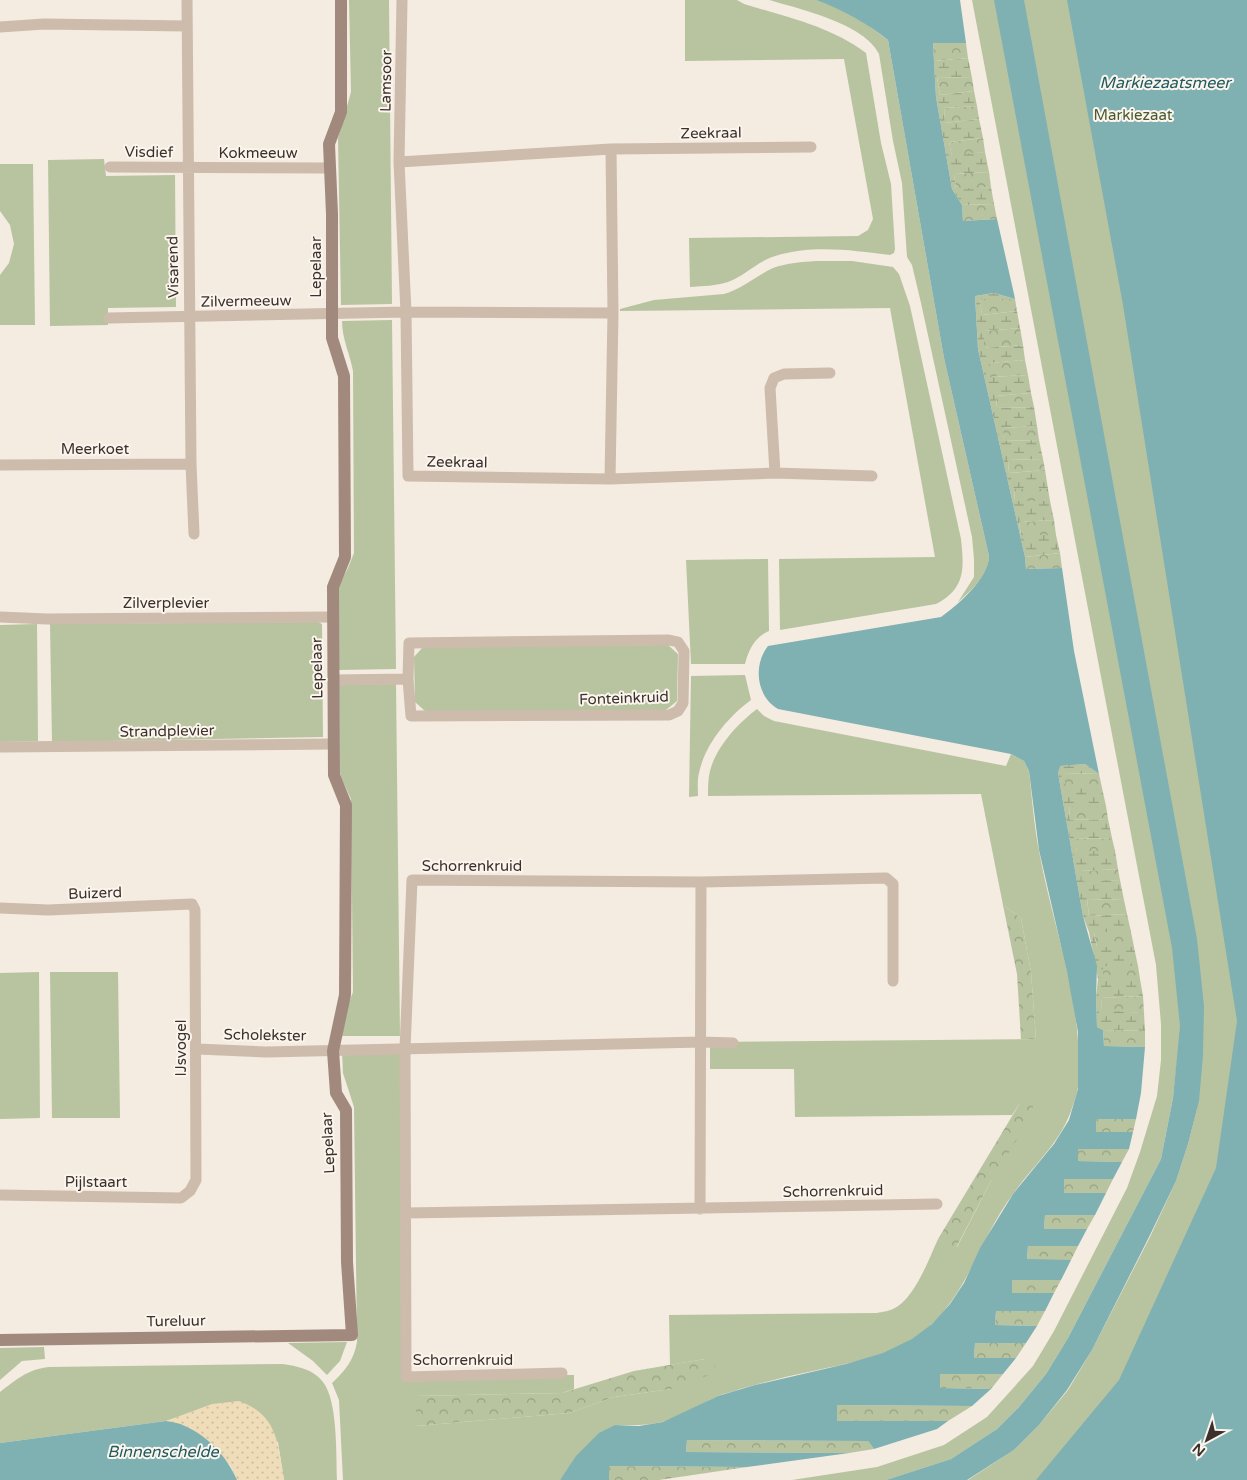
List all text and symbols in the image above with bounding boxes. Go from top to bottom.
street label: Lamsoor [376,50,396,112]
water label: Markiezaatsmeer [1100,73,1232,93]
park label: Markiezaat [1094,106,1173,124]
street label: Zeekraal [680,123,742,143]
street label: Visdief [125,143,174,161]
street label: Kokmeeuw [218,144,298,162]
street label: Visarend [163,236,183,298]
street label: Lepelaar [307,236,325,298]
street label: Zilvermeeuw [200,291,292,311]
street label: Meerkoet [61,440,129,458]
street label: Zeekraal [426,452,488,472]
street label: Zilverplevier [123,594,210,612]
street label: Lepelaar [307,637,327,699]
street label: Fonteinkruid [579,687,669,709]
street label: Strandplevier [119,721,215,741]
street label: Schorrenkruid [422,857,522,875]
street label: Buizerd [68,883,122,903]
street label: IJsvogel [172,1019,190,1077]
street label: Scholekster [223,1025,307,1045]
street label: Lepelaar [317,1112,339,1174]
street label: Pijlstaart [65,1173,127,1191]
street label: Schorrenkruid [783,1181,883,1201]
street label: Tureluur [146,1311,206,1331]
street label: Schorrenkruid [413,1351,513,1369]
north arrow [1182,1415,1232,1465]
text: N [1189,1439,1209,1460]
water label: Binnenschelde [107,1442,220,1462]

